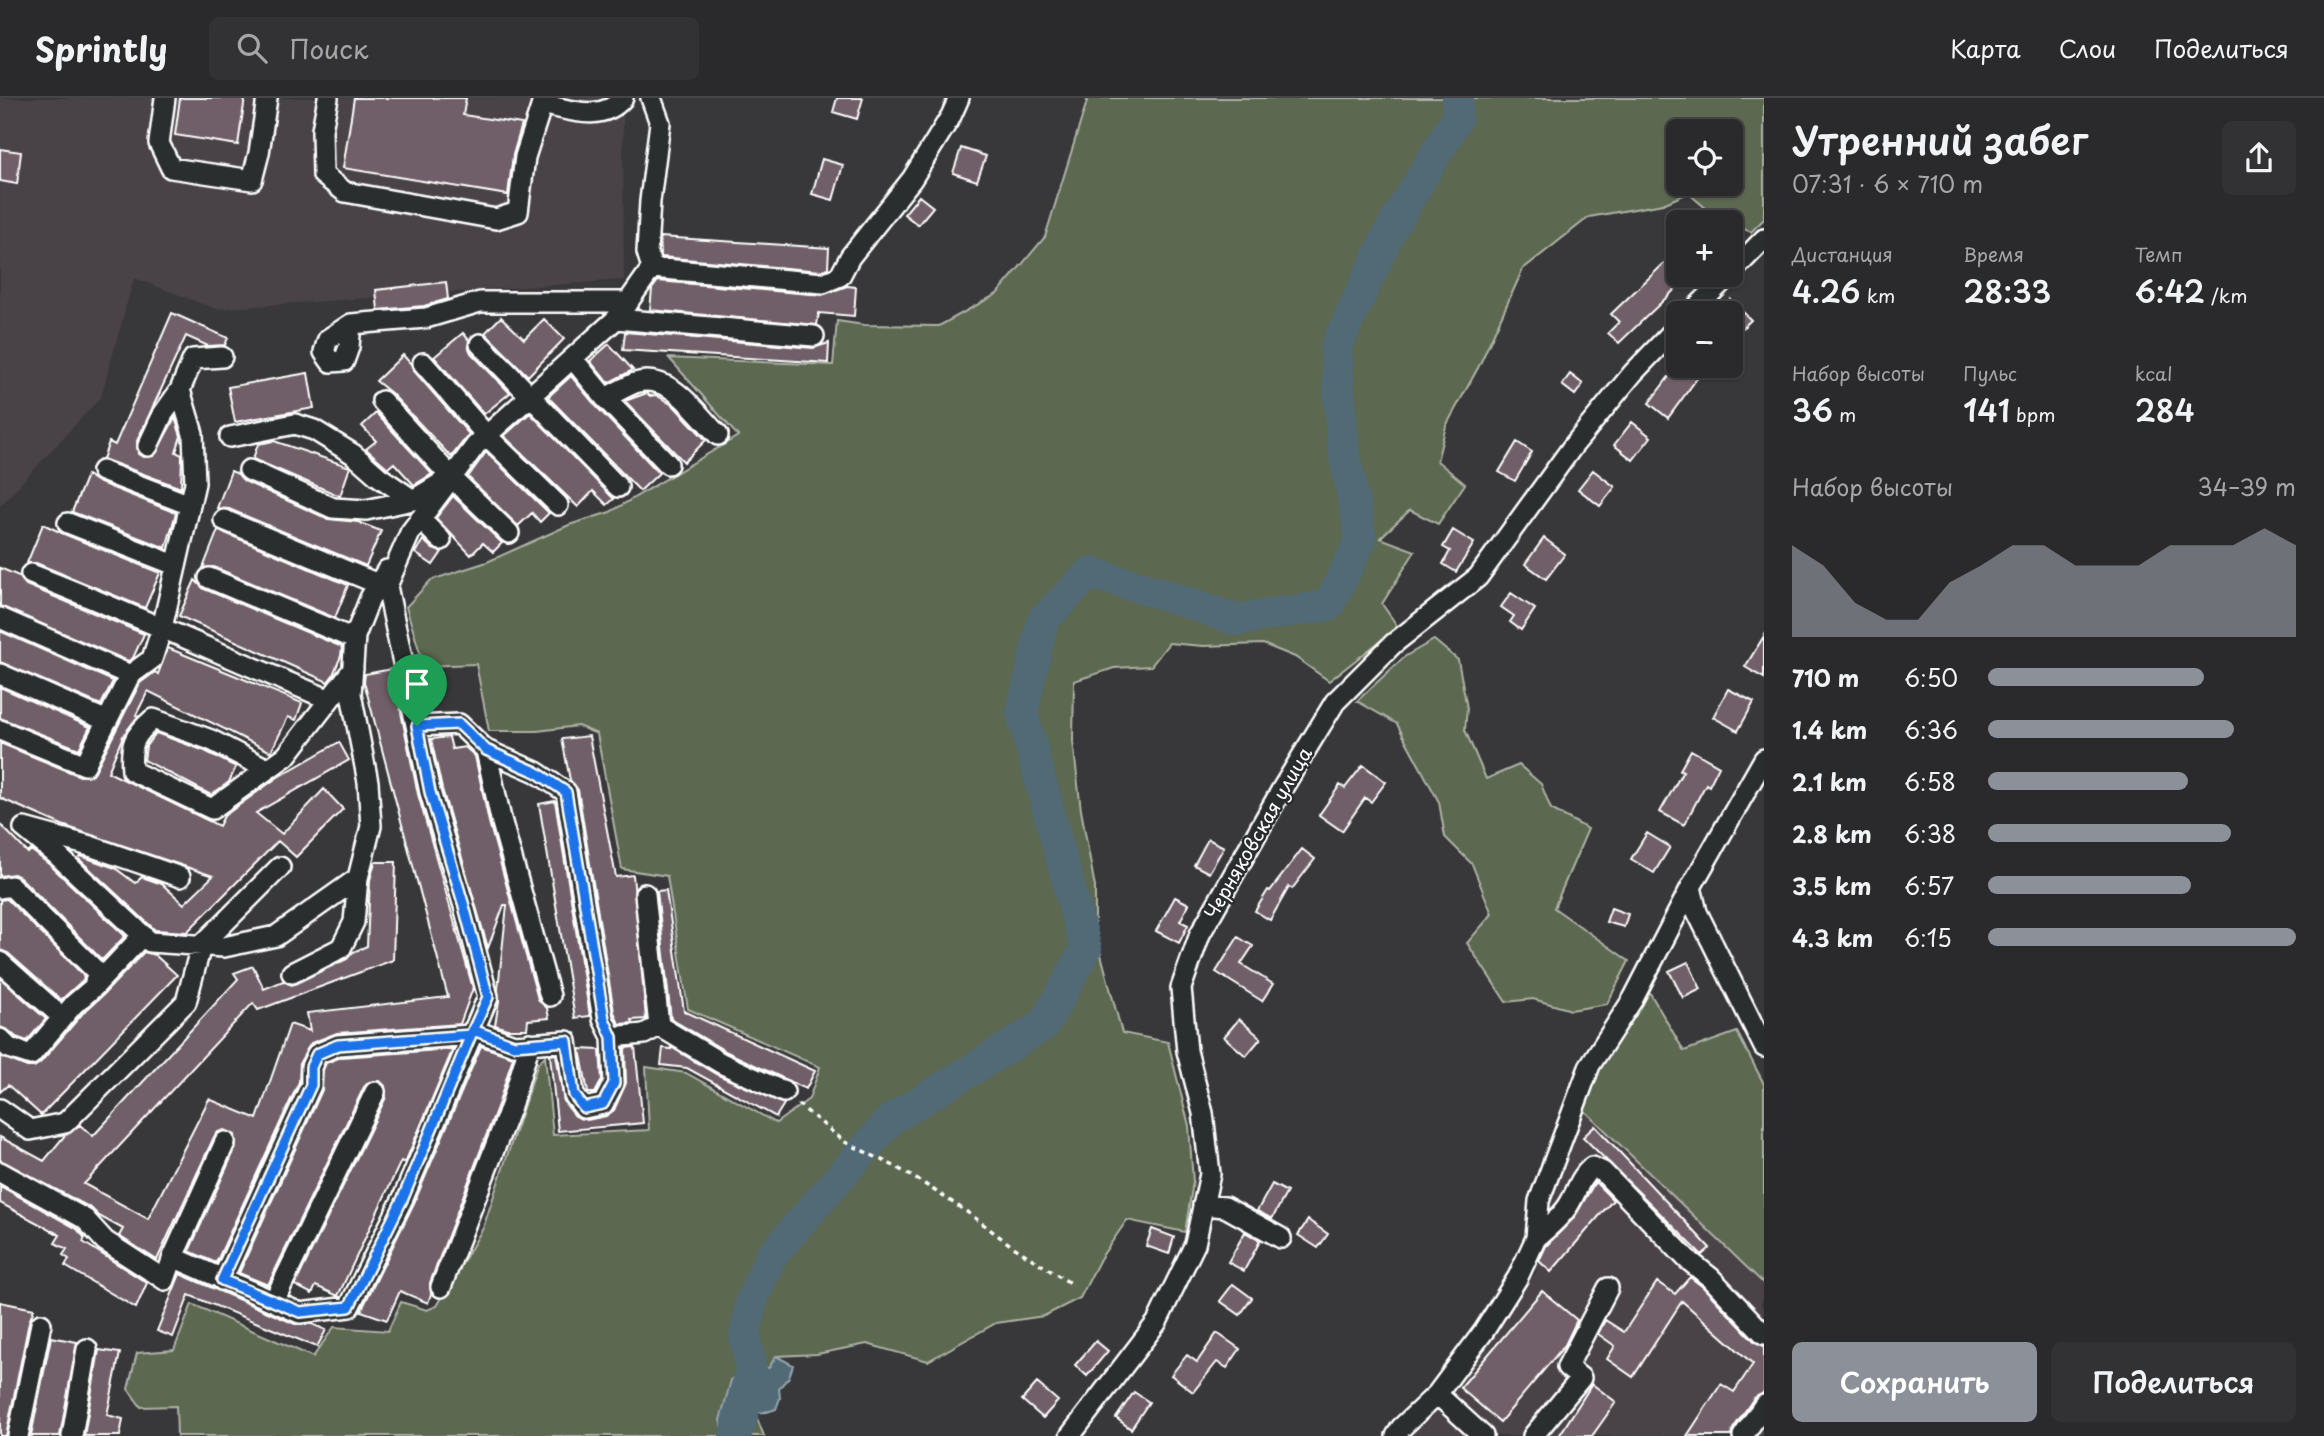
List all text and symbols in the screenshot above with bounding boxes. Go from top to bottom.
search box [209,17,699,80]
text: Sprintly [35,23,167,73]
icon: search [233,29,271,67]
text: Поиск [289,29,368,68]
text: Карта [1950,30,2021,66]
text: Слои [2059,30,2116,66]
text: Поделиться [2154,30,2289,66]
text: Утренний забег [1792,111,2088,168]
map controls [1666,119,1743,378]
button: locate [1666,119,1743,196]
button: share [2222,121,2296,195]
text: 07:31 · 6 × 710 m [1792,166,1983,201]
button: + [1666,210,1743,287]
text: Дистанция [1792,240,1893,268]
text: Время [1963,240,2024,268]
text: Темп [2135,240,2183,268]
text: 4.26 [1792,268,1860,313]
text: 28:33 [1963,268,2051,313]
text: 6:42 [2135,268,2205,313]
text: km [1860,281,1895,309]
text: /km [2205,281,2247,309]
button: − [1666,301,1743,378]
text: Набор высоты [1792,359,1925,387]
text: Пульс [1963,359,2017,387]
text: kcal [2135,359,2173,387]
text: 36 [1792,387,1833,432]
text: 141 [1963,387,2010,432]
text: 284 [2135,387,2195,432]
text: m [1833,400,1856,428]
text: bpm [2010,400,2055,428]
text: Набор высоты [1792,469,1953,504]
text: 34–39 m [2198,469,2296,504]
pin [387,654,447,726]
text: 710 m [1792,660,1859,695]
text: 6:50 [1904,660,1958,695]
icon: arrive [398,665,436,703]
text: 1.4 km [1792,712,1867,747]
text: 6:36 [1904,712,1958,747]
street label: Черняковская улица [1196,741,1318,924]
text: 2.1 km [1792,764,1867,799]
text: 6:58 [1904,764,1956,799]
text: 2.8 km [1792,816,1872,851]
text: 6:38 [1904,816,1956,851]
text: 3.5 km [1792,868,1872,903]
text: 6:57 [1904,868,1954,903]
text: 4.3 km [1792,920,1873,955]
text: 6:15 [1904,920,1952,955]
button: Сохранить [1792,1342,2037,1422]
button: Поделиться [2051,1342,2296,1422]

